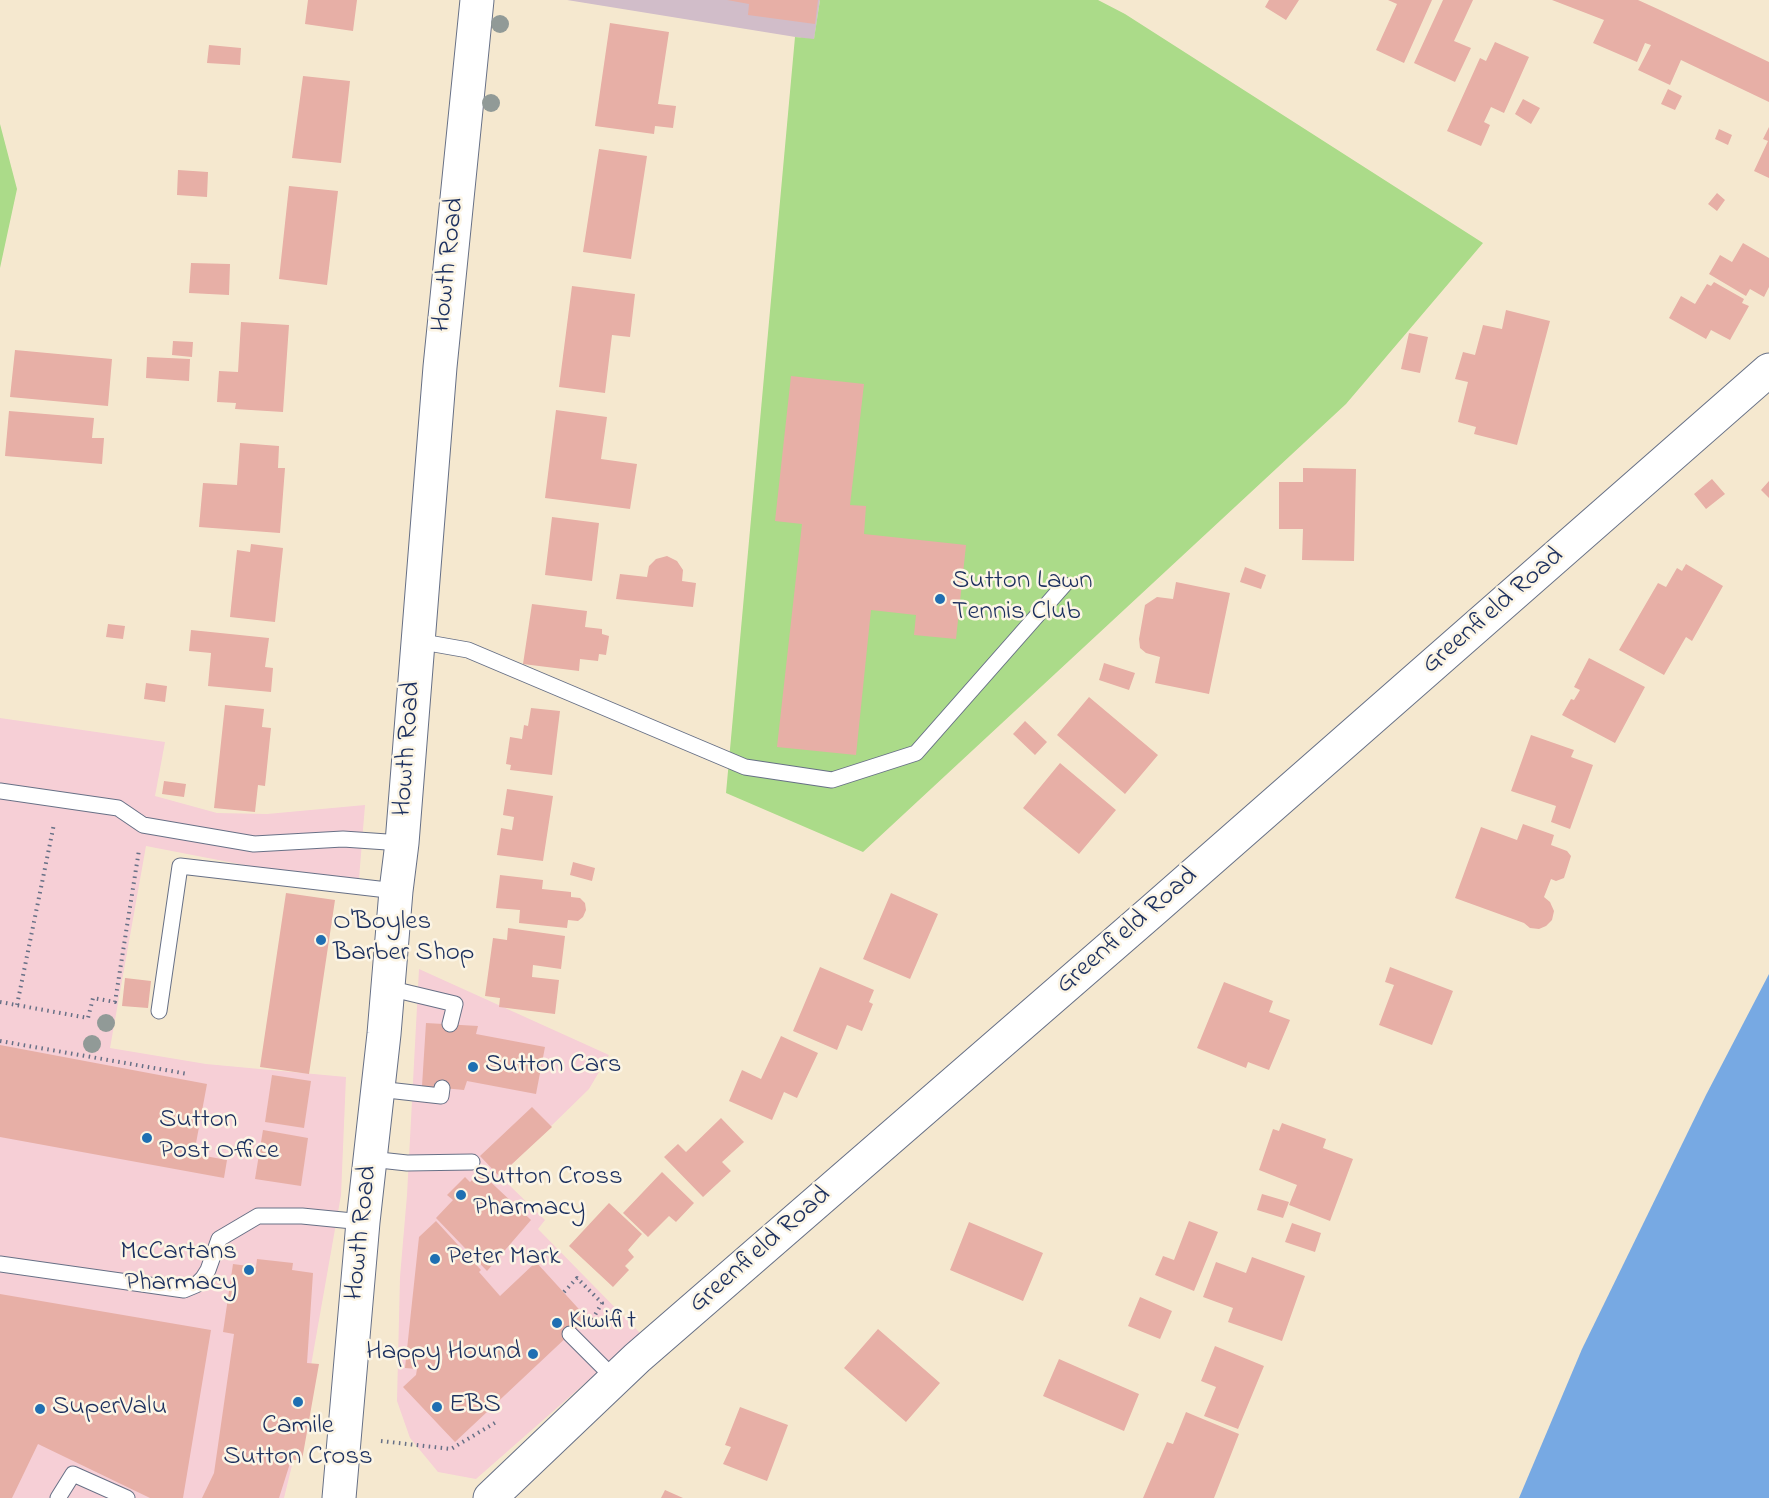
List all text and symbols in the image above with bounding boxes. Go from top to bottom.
street label: Howth Road [427,196,473,334]
street label: Greenfield Road [1416,542,1572,682]
place label: Sutton Lawn Tennis Club [952,567,1093,630]
marker: Sutton Lawn Tennis Club [933,592,947,606]
street label: Howth Road [388,681,430,817]
street label: Greenfield Road [1050,862,1206,1002]
place label: O'Boyles Barber Shop [333,908,474,971]
marker: O'Boyles Barber Shop [314,933,328,947]
place label: Sutton Cars [485,1051,621,1083]
marker: Sutton Cars [466,1060,480,1074]
place label: Sutton Post Office [159,1106,279,1169]
marker: Sutton Post Office [140,1131,154,1145]
place label: Sutton Cross Pharmacy [473,1163,623,1226]
street label: Howth Road [340,1164,386,1302]
street label: Greenfield Road [683,1181,839,1321]
marker: Sutton Cross Pharmacy [454,1188,468,1202]
place label: McCartans Pharmacy [120,1238,237,1301]
place label: Peter Mark [447,1243,561,1275]
marker: Peter Mark [428,1252,442,1266]
marker: McCartans Pharmacy [242,1263,256,1277]
place label: Kiwifit [569,1307,636,1339]
marker: Kiwifit [550,1316,564,1330]
place label: Happy Hound [366,1338,521,1370]
marker: Happy Hound [526,1347,540,1361]
place label: EBS [449,1391,501,1423]
place label: SuperValu [52,1393,167,1425]
marker: Camile Sutton Cross [291,1395,305,1409]
marker: EBS [430,1400,444,1414]
marker: SuperValu [33,1402,47,1416]
place label: Camile Sutton Cross [223,1412,373,1475]

